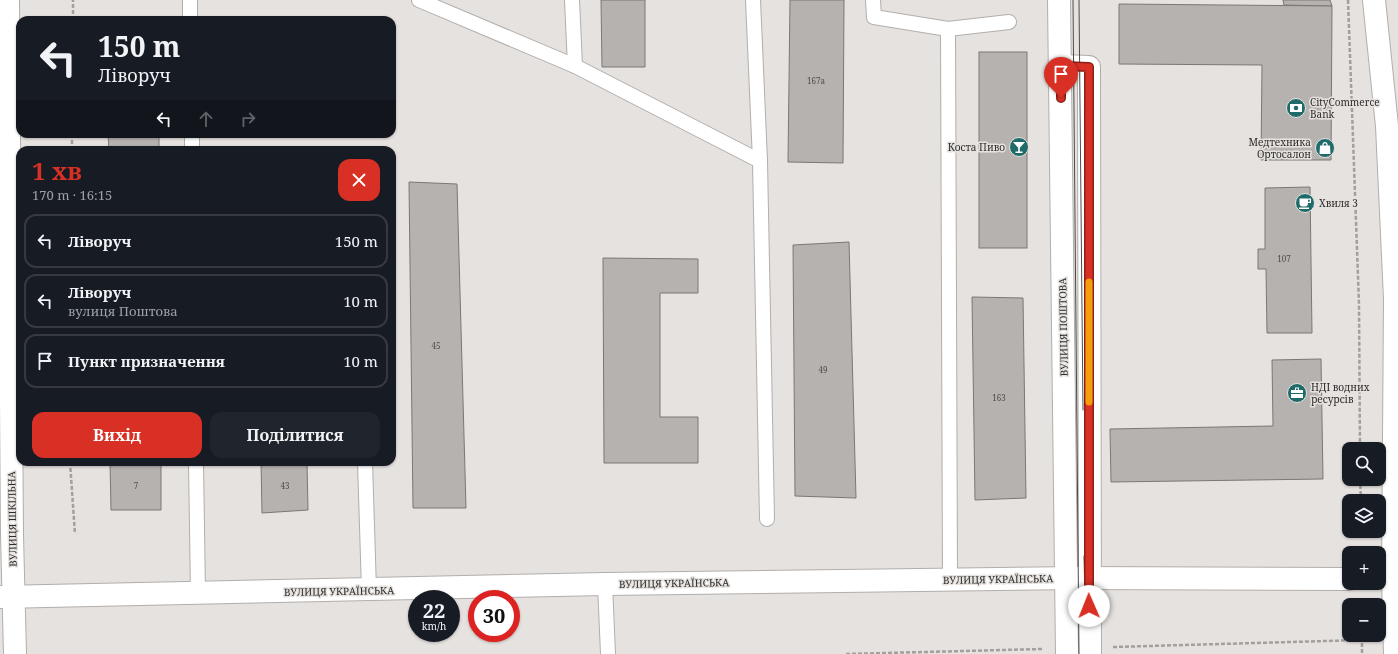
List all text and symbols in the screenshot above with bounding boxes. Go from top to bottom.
text: 150 m [98,27,180,65]
icon: left [32,32,84,84]
pin [1044,57,1078,98]
text: Ліворуч [98,63,171,87]
icon: arrive [1050,63,1072,85]
house number: 167а [807,75,825,86]
place label: CityCommerce Bank [1310,95,1380,121]
bank icon: CityCommerce Bank [1285,97,1307,119]
icon: left [153,108,175,130]
icon: ahead [195,108,217,130]
icon: right [237,108,259,130]
place label: Медтехника Ортосалон [1248,135,1311,161]
bar icon: Коста Пиво [1008,136,1030,158]
shop icon: Медтехника Ортосалон [1314,137,1336,159]
place label: Коста Пиво [948,140,1005,154]
text: 1 хв [32,154,82,187]
button: close [338,159,380,201]
text: 170 m · 16:15 [32,186,112,204]
cafe icon: Хвиля 3 [1294,192,1316,214]
place label: Хвиля 3 [1319,196,1358,210]
icon: left [34,230,56,252]
text: Ліворуч [68,231,131,251]
text: 150 m [335,231,378,251]
house number: 107 [1277,253,1291,264]
street label: ВУЛИЦЯ ПОШТОВА [1055,277,1071,376]
text: Ліворуч [68,282,131,302]
icon: left [34,290,56,312]
text: 10 m [343,291,378,311]
text: вулиця Поштова [68,302,178,320]
house number: 45 [432,340,440,351]
icon: arrive [34,350,56,372]
text: Пункт призначення [68,351,225,371]
text: 10 m [343,351,378,371]
house number: 49 [819,364,827,375]
place label: НДІ водних ресурсів [1311,380,1370,406]
office icon: НДІ водних ресурсів [1286,382,1308,404]
house number: 163 [992,392,1006,403]
button: Вихід [32,412,202,458]
button: Поділитися [210,412,380,458]
map controls [1342,442,1386,642]
button: search [1342,442,1386,486]
street label: ВУЛИЦЯ ШКІЛЬНА [4,470,20,567]
house number: 7 [134,480,139,491]
house number: 43 [281,480,290,491]
button: layers [1342,494,1386,538]
button: + [1342,546,1386,590]
street label: ВУЛИЦЯ УКРАЇНСЬКА [943,571,1054,587]
street label: ВУЛИЦЯ УКРАЇНСЬКА [619,575,730,591]
street label: ВУЛИЦЯ УКРАЇНСЬКА [284,583,395,599]
position arrow [1068,585,1110,627]
speed limit sign: 30 [468,590,520,642]
text: 22 [423,597,445,624]
button: − [1342,598,1386,642]
text: km/h [422,619,446,633]

